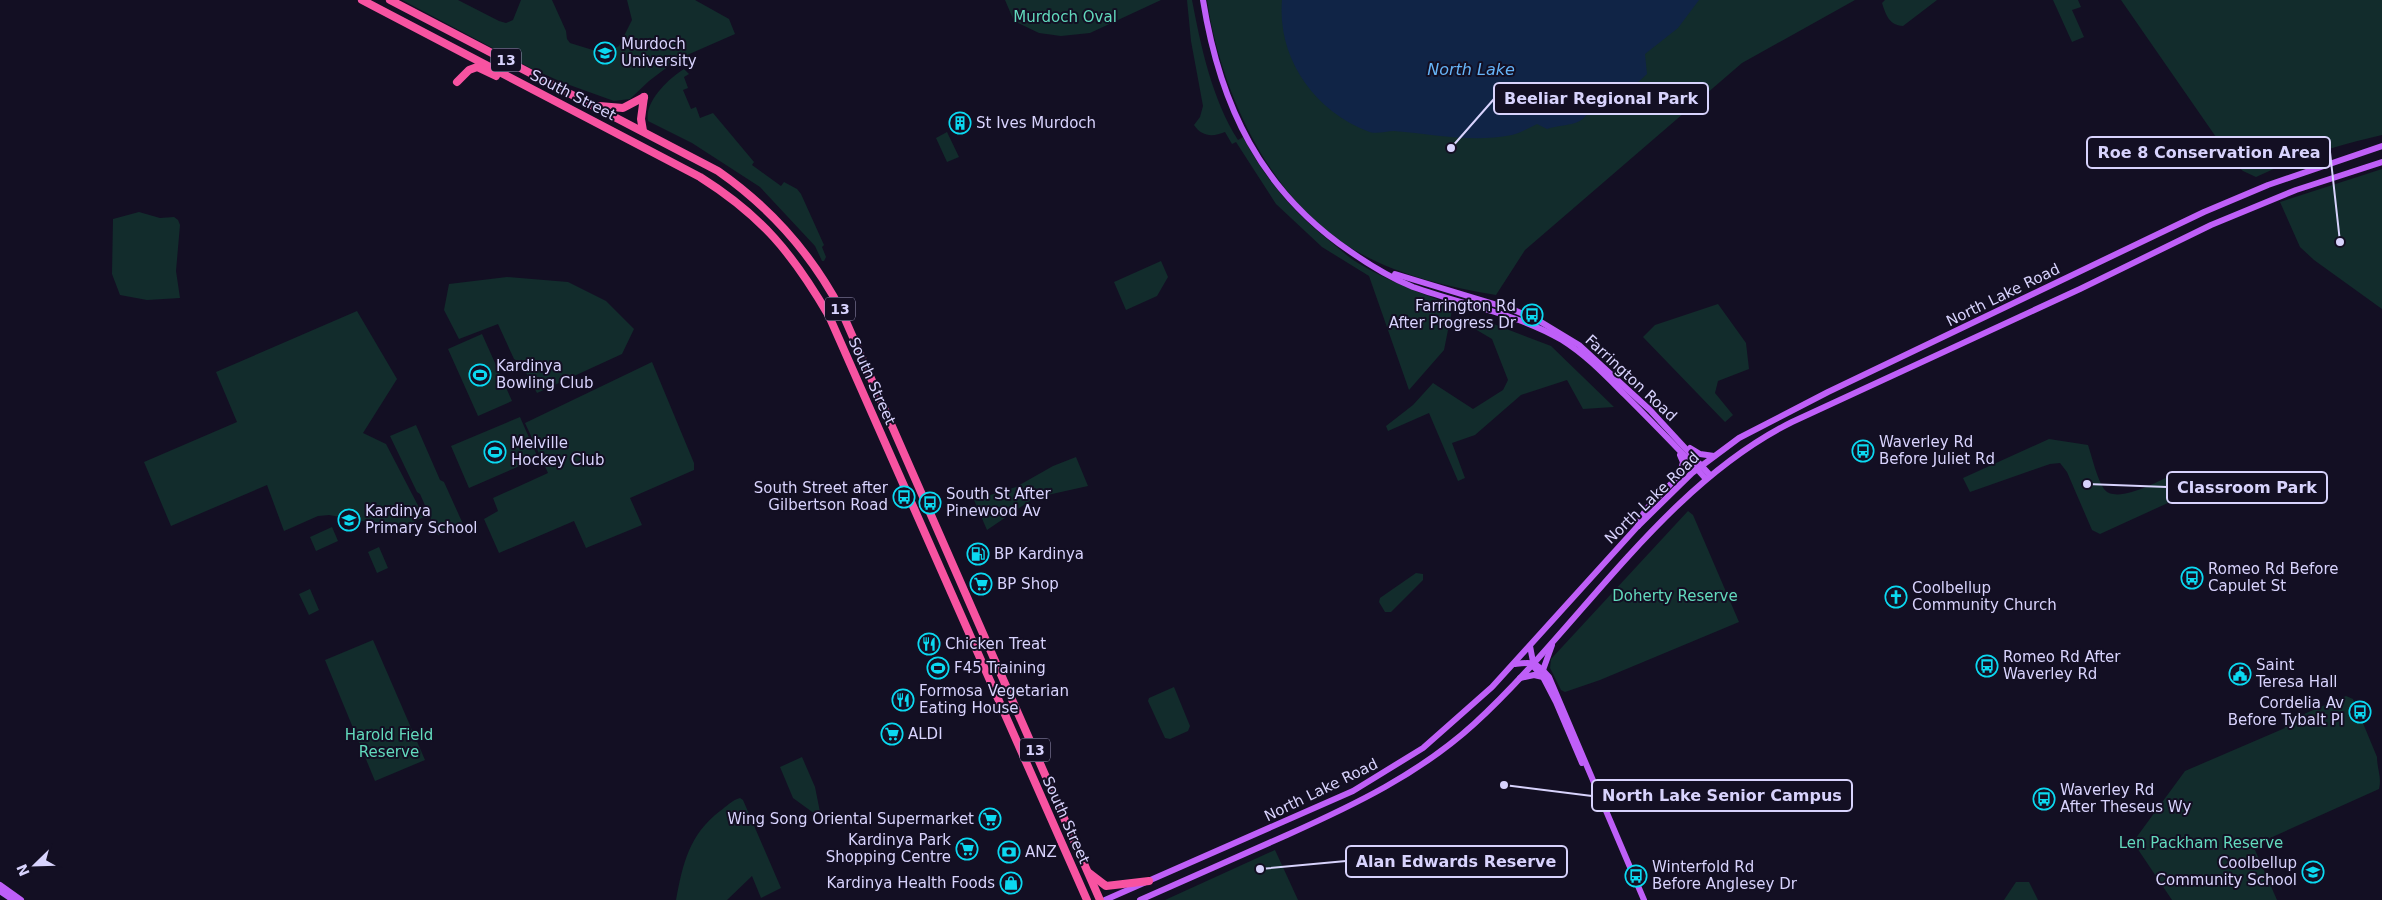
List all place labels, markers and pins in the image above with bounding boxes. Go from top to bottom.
place label: Murdoch University [621,35,697,70]
school or university icon: Murdoch University [593,41,617,65]
callout: Beeliar Regional Park [1494,83,1708,114]
building icon: St Ives Murdoch [948,111,972,135]
place label: St Ives Murdoch [976,114,1096,132]
callout: Roe 8 Conservation Area [2087,137,2330,168]
place label: Farrington Rd After Progress Dr [1389,297,1517,332]
bus stop icon: Farrington Rd After Progress Dr [1520,303,1544,327]
place label: Kardinya Bowling Club [496,357,594,392]
sports icon: Kardinya Bowling Club [468,363,492,387]
place label: Waverley Rd Before Juliet Rd [1879,433,1995,468]
place label: Melville Hockey Club [511,434,604,469]
bus stop icon: Waverley Rd Before Juliet Rd [1851,439,1875,463]
sports icon: Melville Hockey Club [483,440,507,464]
callout: Classroom Park [2167,472,2327,503]
place label: South Street after Gilbertson Road [754,479,889,514]
bus stop icon: South Street after Gilbertson Road [892,485,916,509]
place label: South St After Pinewood Av [946,485,1051,520]
bus stop icon: South St After Pinewood Av [918,491,942,515]
place label: Kardinya Primary School [365,502,478,537]
school or university icon: Kardinya Primary School [337,508,361,532]
fuel station icon: BP Kardinya [966,542,990,566]
place label: BP Kardinya [994,545,1084,563]
place label: Romeo Rd Before Capulet St [2208,560,2338,595]
bus stop icon: Romeo Rd Before Capulet St [2180,566,2204,590]
supermarket icon: BP Shop [969,572,993,596]
place label: BP Shop [997,575,1059,593]
place label: Coolbellup Community Church [1912,579,2057,614]
church icon: Coolbellup Community Church [1884,585,1908,609]
restaurant icon: Chicken Treat [917,632,941,656]
place label: Chicken Treat [945,635,1046,653]
place label: Romeo Rd After Waverley Rd [2003,648,2121,683]
bus stop icon: Romeo Rd After Waverley Rd [1975,654,1999,678]
sports icon: F45 Training [926,656,950,680]
place label: Saint Teresa Hall [2255,656,2338,691]
place label: F45 Training [954,659,1046,677]
public building icon: Saint Teresa Hall [2228,662,2252,686]
place label: Formosa Vegetarian Eating House [919,682,1069,717]
restaurant icon: Formosa Vegetarian Eating House [891,688,915,712]
place label: Cordelia Av Before Tybalt Pl [2228,694,2344,729]
bus stop icon: Cordelia Av Before Tybalt Pl [2348,700,2372,724]
supermarket icon: ALDI [880,722,904,746]
place label: ALDI [908,725,943,743]
callout: North Lake Senior Campus [1592,780,1852,811]
place label: Waverley Rd After Theseus Wy [2060,781,2191,816]
bus stop icon: Waverley Rd After Theseus Wy [2032,787,2056,811]
supermarket icon: Wing Song Oriental Supermarket [978,807,1002,831]
place label: Wing Song Oriental Supermarket [727,810,974,828]
place label: Kardinya Park Shopping Centre [826,831,951,866]
supermarket icon: Kardinya Park Shopping Centre [955,837,979,861]
bank icon: ANZ [997,840,1021,864]
place label: ANZ [1025,843,1057,861]
callout: Alan Edwards Reserve [1346,846,1567,877]
place label: Coolbellup Community School [2156,854,2297,889]
place label: Winterfold Rd Before Anglesey Dr [1652,858,1798,893]
school or university icon: Coolbellup Community School [2301,860,2325,884]
bus stop icon: Winterfold Rd Before Anglesey Dr [1624,864,1648,888]
shop icon: Kardinya Health Foods [999,871,1023,895]
place label: Kardinya Health Foods [826,874,995,892]

